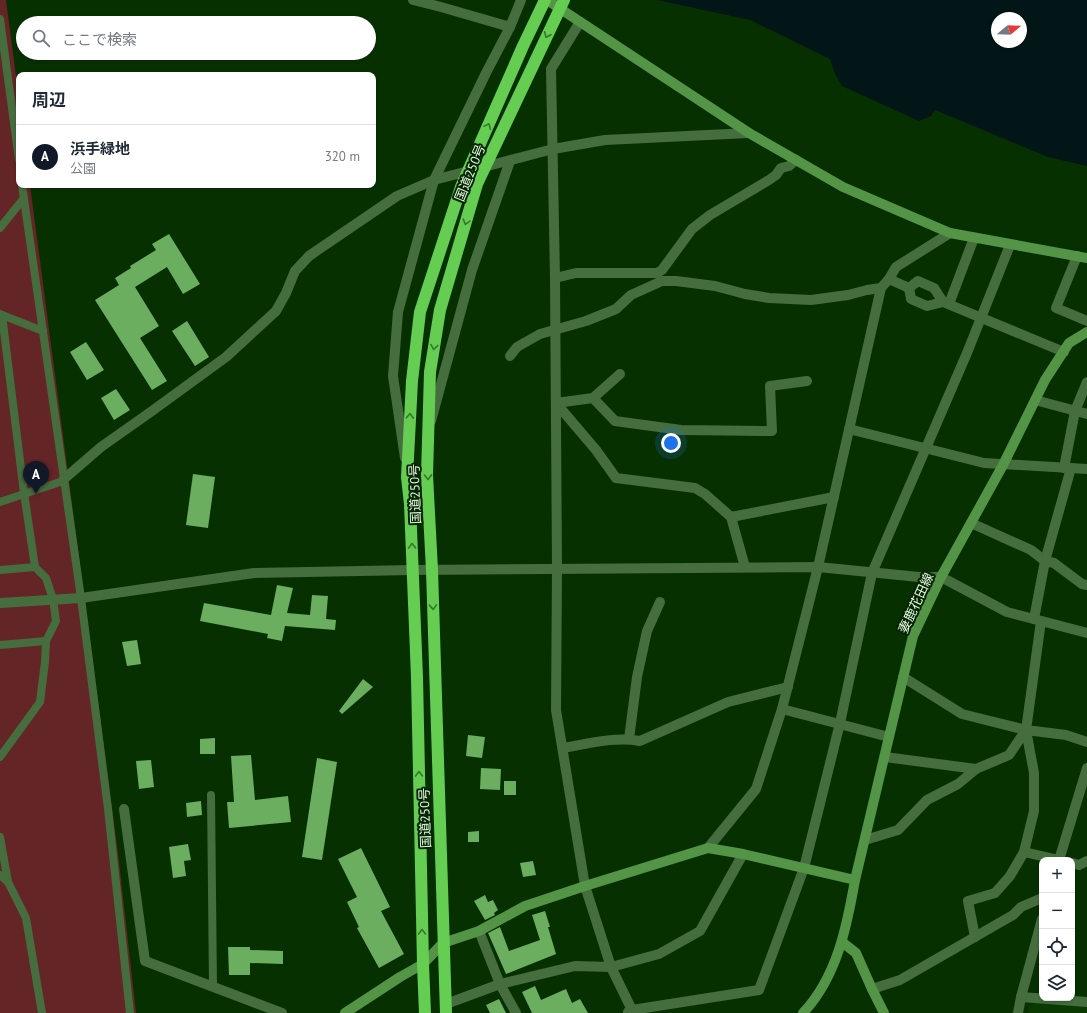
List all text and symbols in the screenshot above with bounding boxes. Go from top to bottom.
north arrow [991,12,1027,48]
search box [16,16,376,60]
icon: search [30,27,52,49]
text: ここで検索 [62,30,137,49]
one-way arrow [544,31,552,39]
text: 周辺 [32,89,66,111]
one-way arrow [483,122,491,130]
text: 浜手緑地 [70,139,130,158]
street label: 国道250号 [451,142,489,204]
text: A [41,148,49,165]
text: 320 m [325,148,360,165]
text: 公園 [70,160,96,177]
one-way arrow [462,218,471,225]
one-way arrow [430,344,439,350]
one-way arrow [406,413,414,419]
your location [661,433,681,453]
pin: A [23,461,49,494]
street label: 国道250号 [405,464,425,524]
one-way arrow [424,474,432,480]
one-way arrow [407,543,416,549]
street label: 妻鹿花田線 [895,570,937,636]
one-way arrow [429,604,437,610]
one-way arrow [415,771,423,777]
street label: 国道250号 [415,788,435,848]
map controls [1039,857,1075,1001]
button: + [1039,857,1075,893]
button: − [1039,893,1075,929]
one-way arrow [418,929,426,935]
button: locate [1039,929,1075,965]
button: layers [1039,965,1075,1001]

